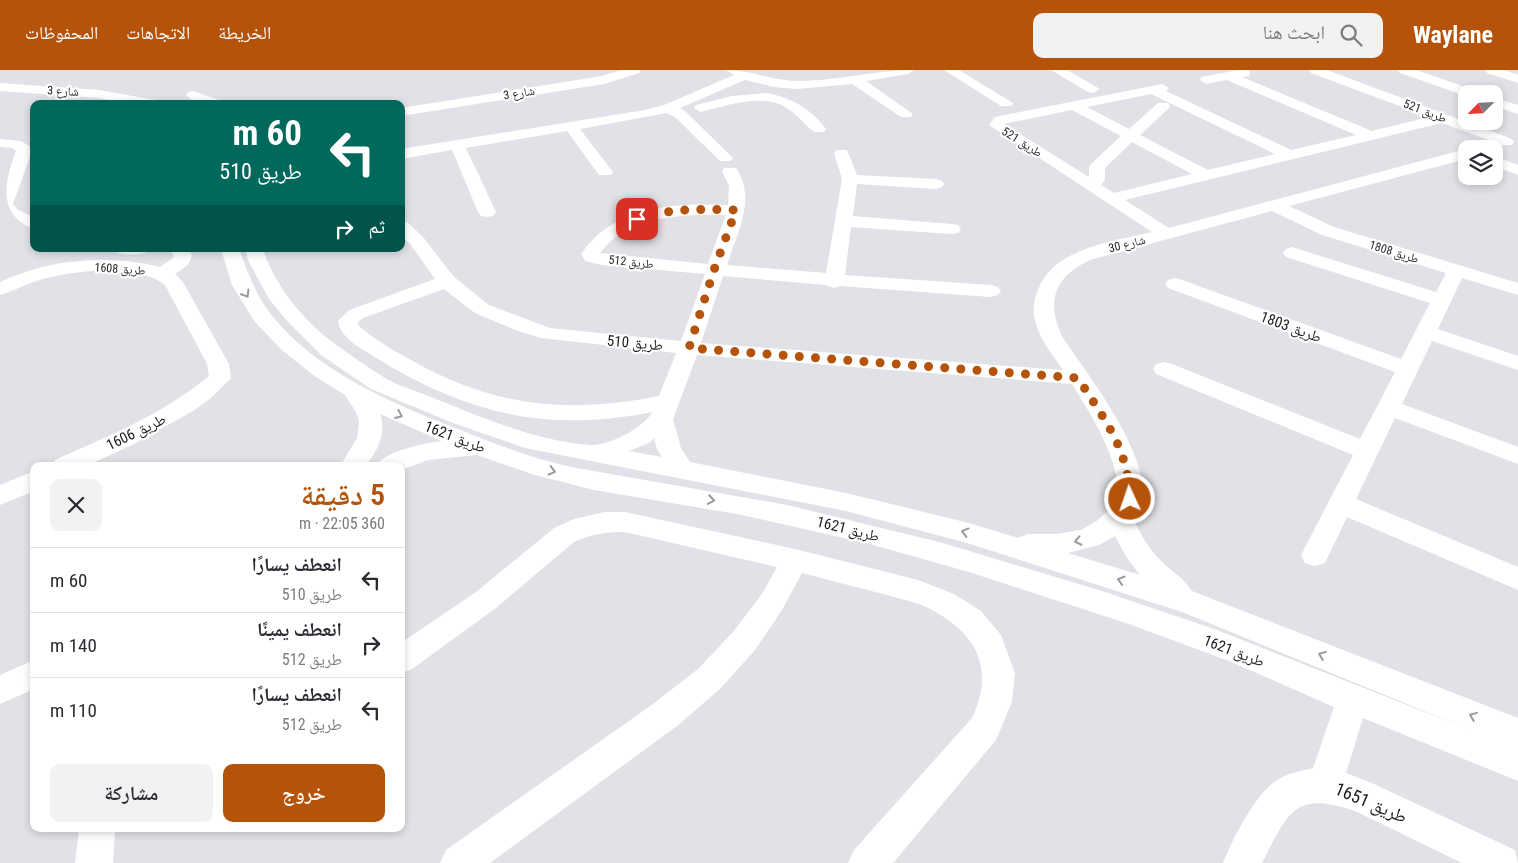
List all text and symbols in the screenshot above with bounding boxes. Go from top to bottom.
search box [1033,13,1383,58]
text: ابحث هنا [1263,21,1325,44]
icon: search [1337,21,1365,49]
text: Waylane [1413,21,1493,49]
text: المحفوظات [25,22,98,43]
text: الاتجاهات [126,22,190,43]
text: الخريطة [218,22,271,43]
street label: شارع 3 [47,83,79,100]
street label: شارع 3 [502,84,536,103]
north arrow [1458,85,1502,130]
map controls [1458,85,1503,185]
street label: طريق 521 [1401,96,1449,126]
text: 60 m [233,113,302,154]
icon: left [320,120,385,185]
street label: طريق 521 [999,124,1045,160]
button: layers [1458,140,1503,185]
text: طريق 510 [219,159,302,184]
pin [616,198,658,240]
icon: arrive [623,205,651,233]
icon: right [330,215,358,243]
text: ثم [368,215,385,238]
street label: شارع 30 [1107,233,1147,256]
street label: طريق 1808 [1367,238,1421,266]
street label: طريق 512 [608,253,654,272]
street label: طريق 1608 [94,260,146,278]
one-way arrow [240,289,250,298]
street label: طريق 1803 [1258,308,1324,347]
street label: طريق 510 [606,332,664,355]
one-way arrow [394,408,403,419]
street label: طريق 1606 [103,410,169,455]
street label: طريق 1621 [422,417,488,458]
one-way arrow [547,465,556,476]
position arrow [1103,472,1155,524]
text: 5 دقيقة [301,477,385,512]
button: close [50,479,102,531]
one-way arrow [707,495,716,505]
street label: طريق 1621 [815,513,881,546]
text: 360 m · 22:05 [299,514,385,533]
one-way arrow [961,527,970,538]
one-way arrow [1073,535,1082,546]
text: انعطف يسارًا [251,553,342,576]
icon: left [357,566,385,594]
text: 60 m [50,569,87,592]
one-way arrow [1117,575,1125,585]
text: طريق 510 [282,585,342,604]
text: انعطف يمينًا [257,618,342,641]
icon: right [357,631,385,659]
street label: طريق 1621 [1201,631,1267,672]
text: 140 m [50,634,97,657]
text: طريق 512 [282,650,342,669]
one-way arrow [1318,650,1327,661]
text: انعطف يسارًا [251,683,342,706]
icon: left [357,696,385,724]
text: 110 m [50,699,97,722]
one-way arrow [1469,711,1478,722]
text: طريق 512 [282,715,342,734]
button: مشاركة [50,764,213,822]
button: خروج [223,764,385,822]
street label: طريق 1651 [1331,778,1411,828]

